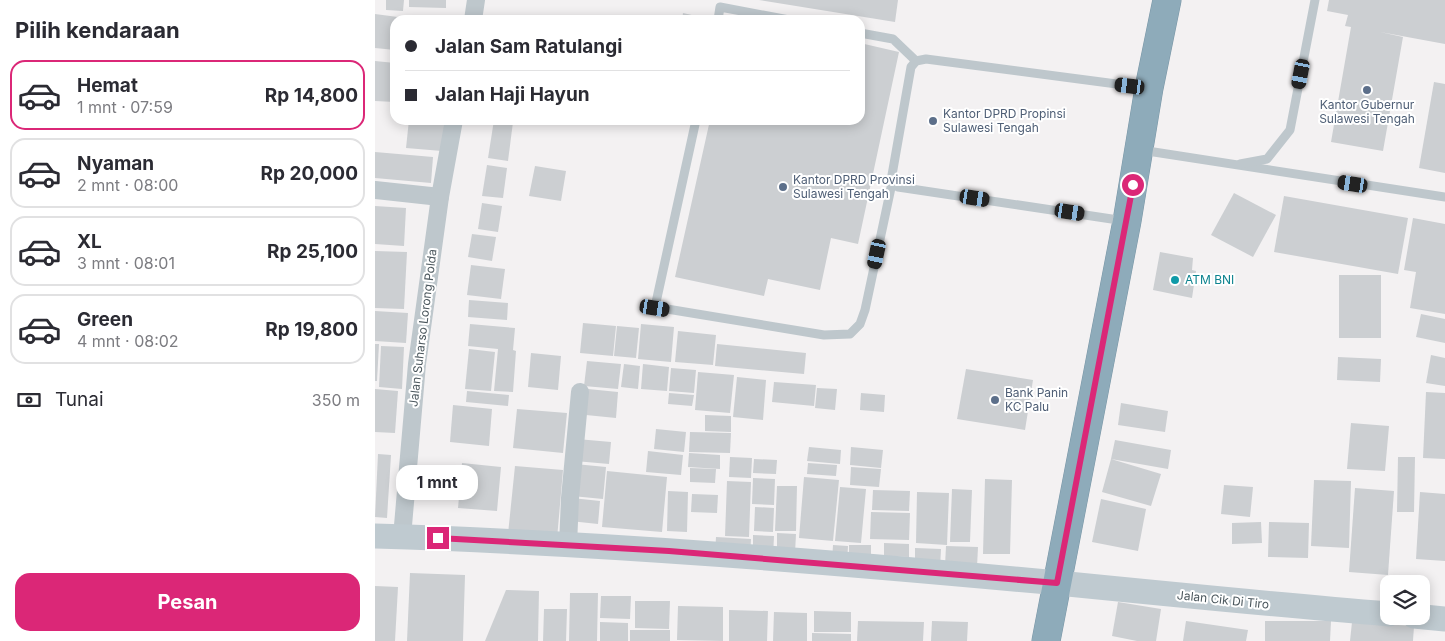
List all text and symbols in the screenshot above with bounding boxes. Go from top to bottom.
text: Pilih kendaraan [15,17,180,43]
text: Jalan Sam Ratulangi [435,35,622,58]
car [1290,58,1311,90]
icon: car [17,73,62,118]
text: Hemat [77,74,138,97]
car [1114,77,1145,95]
text: Jalan Haji Hayun [435,83,590,106]
text: Rp 14,800 [265,84,358,107]
marker: Kantor Gubernur Sulawesi Tengah [1361,84,1373,96]
text: 1 mnt · 07:59 [77,97,173,117]
place label: Kantor Gubernur Sulawesi Tengah [1319,97,1415,126]
place label: Kantor DPRD Propinsi Sulawesi Tengah [943,106,1066,135]
marker: Kantor DPRD Propinsi Sulawesi Tengah [927,115,939,127]
icon: car [17,151,62,196]
text: Nyaman [77,152,154,175]
text: Rp 20,000 [261,162,358,185]
place label: Kantor DPRD Provinsi Sulawesi Tengah [793,172,915,201]
route start [1122,174,1144,196]
car [1337,174,1368,194]
text: 2 mnt · 08:00 [77,175,178,195]
marker: Kantor DPRD Provinsi Sulawesi Tengah [777,181,789,193]
car [959,188,990,208]
car [1054,202,1085,222]
icon: car [17,229,62,274]
text: XL [77,230,102,253]
car [866,238,887,270]
text: Rp 25,100 [267,240,358,263]
street label: Jalan Suharso Lorong Polda [405,248,440,408]
text: 3 mnt · 08:01 [77,253,175,273]
place label: ATM BNI [1185,272,1234,287]
marker: ATM BNI [1169,274,1181,286]
car [639,298,670,318]
icon: car [17,307,62,352]
text: Green [77,308,133,331]
text: Rp 19,800 [265,318,358,341]
text: 4 mnt · 08:02 [77,331,179,351]
place label: Bank Panin KC Palu [1005,385,1068,414]
icon: cash [15,386,43,414]
text: Tunai [55,388,104,411]
text: 350 m [312,390,360,410]
marker: Bank Panin KC Palu [989,394,1001,406]
callout: 1 mnt [397,466,479,500]
text: 1 mnt [416,472,458,492]
route end [427,527,449,549]
button: Pesan [15,573,360,631]
map controls [1380,575,1430,625]
button: layers [1380,575,1430,625]
street label: Jalan Cik Di Tiro [1176,587,1270,612]

